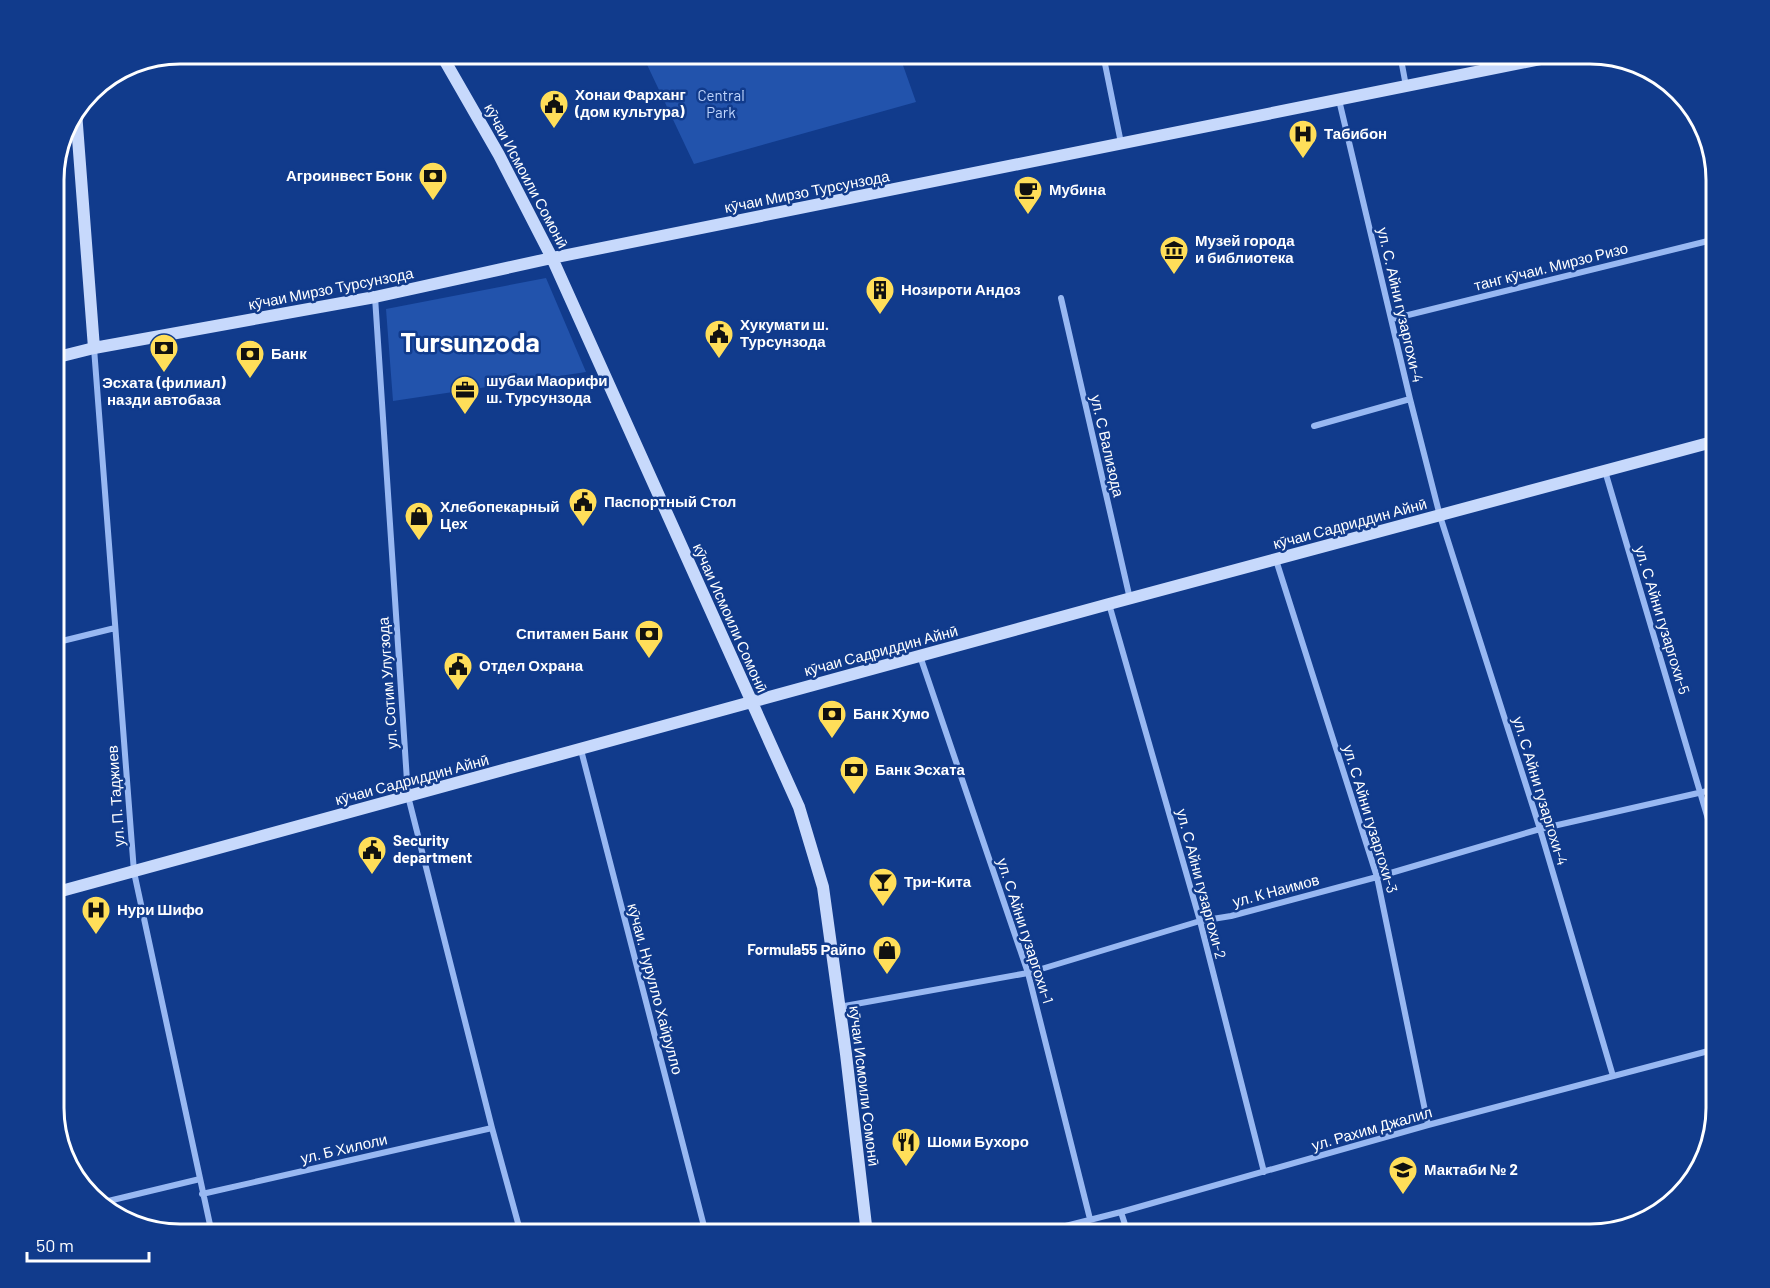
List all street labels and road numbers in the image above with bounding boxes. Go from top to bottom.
street label: кӯчаи Исмоили Сомонӣ [481,100,573,251]
street label: кӯчаи Мирзо Турсунзода [723,166,892,216]
street label: ул. С. Айни гузаргохи-4 [1374,225,1428,384]
street label: танг кӯчаи. Мирзо Ризо [1472,238,1630,294]
street label: кӯчаи Мирзо Турсунзода [247,263,416,313]
street label: ул. С Вализода [1087,393,1129,499]
street label: кӯчаи Садриддин Айнӣ [1271,494,1429,552]
street label: кӯчаи Исмоили Сомонӣ [690,540,772,695]
street label: ул. С Айни гузаргохи-5 [1632,543,1694,696]
street label: ул. Сотим Улугзода [373,616,401,750]
street label: кӯчаи Садриддин Айнӣ [802,621,960,679]
street label: ул. С Айни гузаргохи-4 [1510,714,1572,867]
street label: ул. С Айни гузаргохи-3 [1340,742,1402,895]
street label: ул. П. Таджиев [102,745,128,847]
street label: кӯчаи Садриддин Айнӣ [333,750,491,808]
street label: ул. С Айни гузаргохи-2 [1173,807,1231,961]
street label: ул. С Айни гузаргохи-1 [994,856,1058,1006]
street label: ул. К Наимов [1230,870,1321,910]
street label: кӯчаи. Нурулло Хайрулло [624,901,687,1076]
street label: кӯчаи Исмоили Сомонӣ [846,1005,884,1167]
street label: ул. Рахим Джалил [1309,1102,1434,1154]
street label: ул. Б Хилоли [299,1129,389,1167]

